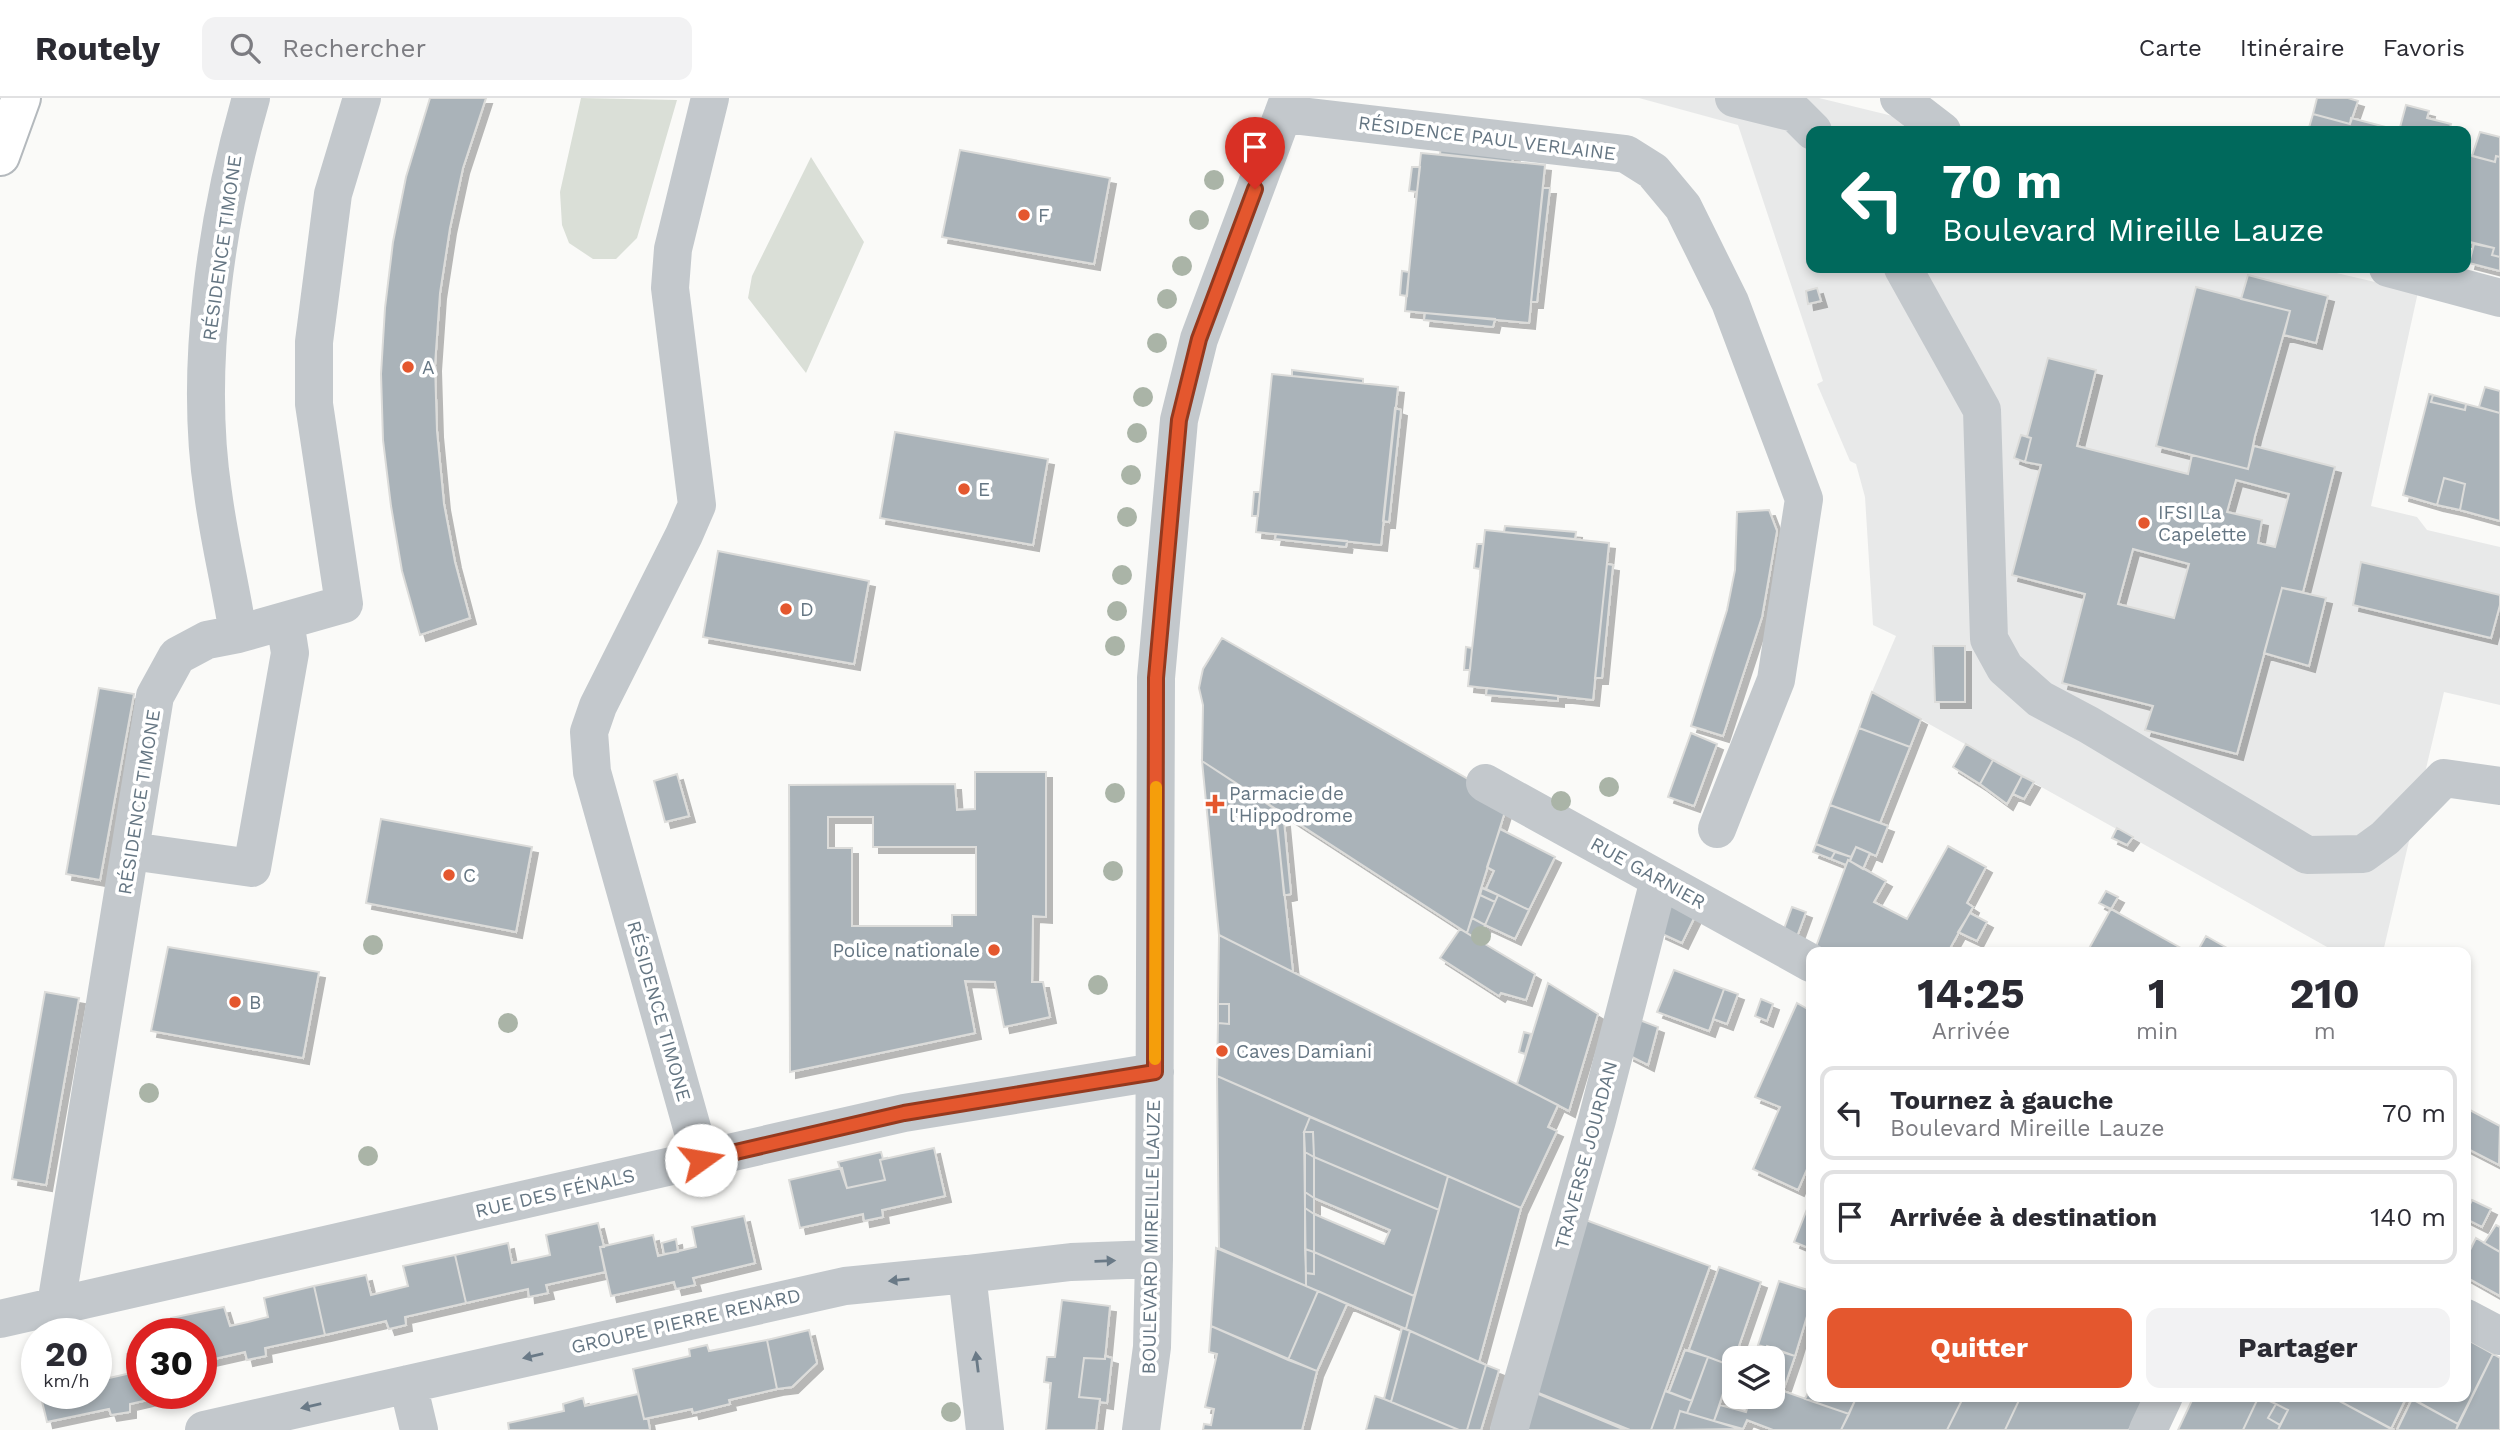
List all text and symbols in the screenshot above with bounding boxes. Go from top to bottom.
search box [202,17,692,80]
text: Routely [35,29,160,68]
icon: search [226,29,264,67]
text: Rechercher [282,33,426,63]
text: Carte [2139,34,2202,62]
text: Itinéraire [2240,34,2345,62]
text: Favoris [2383,34,2465,62]
street label: RÉSIDENCE PAUL VERLAINE [1357,111,1617,165]
pin [1225,117,1285,189]
icon: arrive [1236,128,1274,166]
text: 70 m [1942,152,2062,210]
street label: RÉSIDENCE TIMONE [198,154,246,342]
icon: left [1827,154,1918,245]
place label: F [1038,204,1050,227]
marker: F [1016,207,1032,223]
text: Boulevard Mireille Lauze [1942,211,2324,249]
place label: A [422,356,435,379]
marker: A [400,359,416,375]
place label: E [978,478,990,501]
marker: E [956,481,972,497]
place label: IFSI La Capelette [2158,501,2247,546]
marker: IFSI La Capelette [2136,515,2152,531]
place label: D [800,598,814,621]
marker: D [778,601,794,617]
street label: RÉSIDENCE TIMONE [113,708,165,896]
place label: Parmacie de l'Hippodrome [1229,782,1353,827]
marker: Parmacie de l'Hippodrome [1207,796,1223,812]
street label: RUE GARNIER [1586,832,1710,914]
place label: C [463,864,476,887]
marker: C [441,867,457,883]
street label: RÉSIDENCE TIMONE [622,918,696,1104]
place label: Police nationale [832,939,980,962]
marker: Police nationale [986,942,1002,958]
text: 14:25 [1917,969,2025,1018]
text: 1 [2148,969,2166,1018]
text: 210 [2290,969,2360,1018]
place label: B [249,991,261,1014]
marker: B [227,994,243,1010]
text: Arrivée [1932,1018,2010,1045]
text: min [2136,1018,2178,1045]
text: m [2314,1018,2336,1045]
place label: Caves Damiani [1236,1040,1372,1063]
marker: Caves Damiani [1214,1043,1230,1059]
street label: TRAVERSE JOURDAN [1550,1058,1622,1252]
text: Tournez à gauche [1890,1085,2113,1115]
icon: left [1831,1094,1869,1132]
text: 70 m [2382,1098,2446,1128]
street label: BOULEVARD MIREILLE LAUZE [1137,1099,1165,1375]
text: Boulevard Mireille Lauze [1890,1115,2165,1142]
position arrow [664,1123,738,1197]
street label: RUE DES FÉNALS [473,1163,637,1223]
icon: arrive [1831,1198,1869,1236]
text: Arrivée à destination [1890,1202,2157,1232]
text: 140 m [2370,1202,2446,1232]
one-way arrow [1094,1255,1116,1266]
one-way arrow [888,1275,910,1286]
street label: GROUPE PIERRE RENARD [569,1283,803,1359]
button: Quitter [1827,1308,2132,1388]
button: Partager [2146,1308,2450,1388]
speed limit sign: 30 [126,1318,217,1409]
text: 20 [45,1333,88,1375]
map controls [1722,1346,1785,1409]
button: layers [1722,1346,1785,1409]
one-way arrow [522,1351,544,1362]
one-way arrow [972,1351,983,1373]
text: km/h [43,1370,90,1391]
one-way arrow [300,1401,322,1412]

